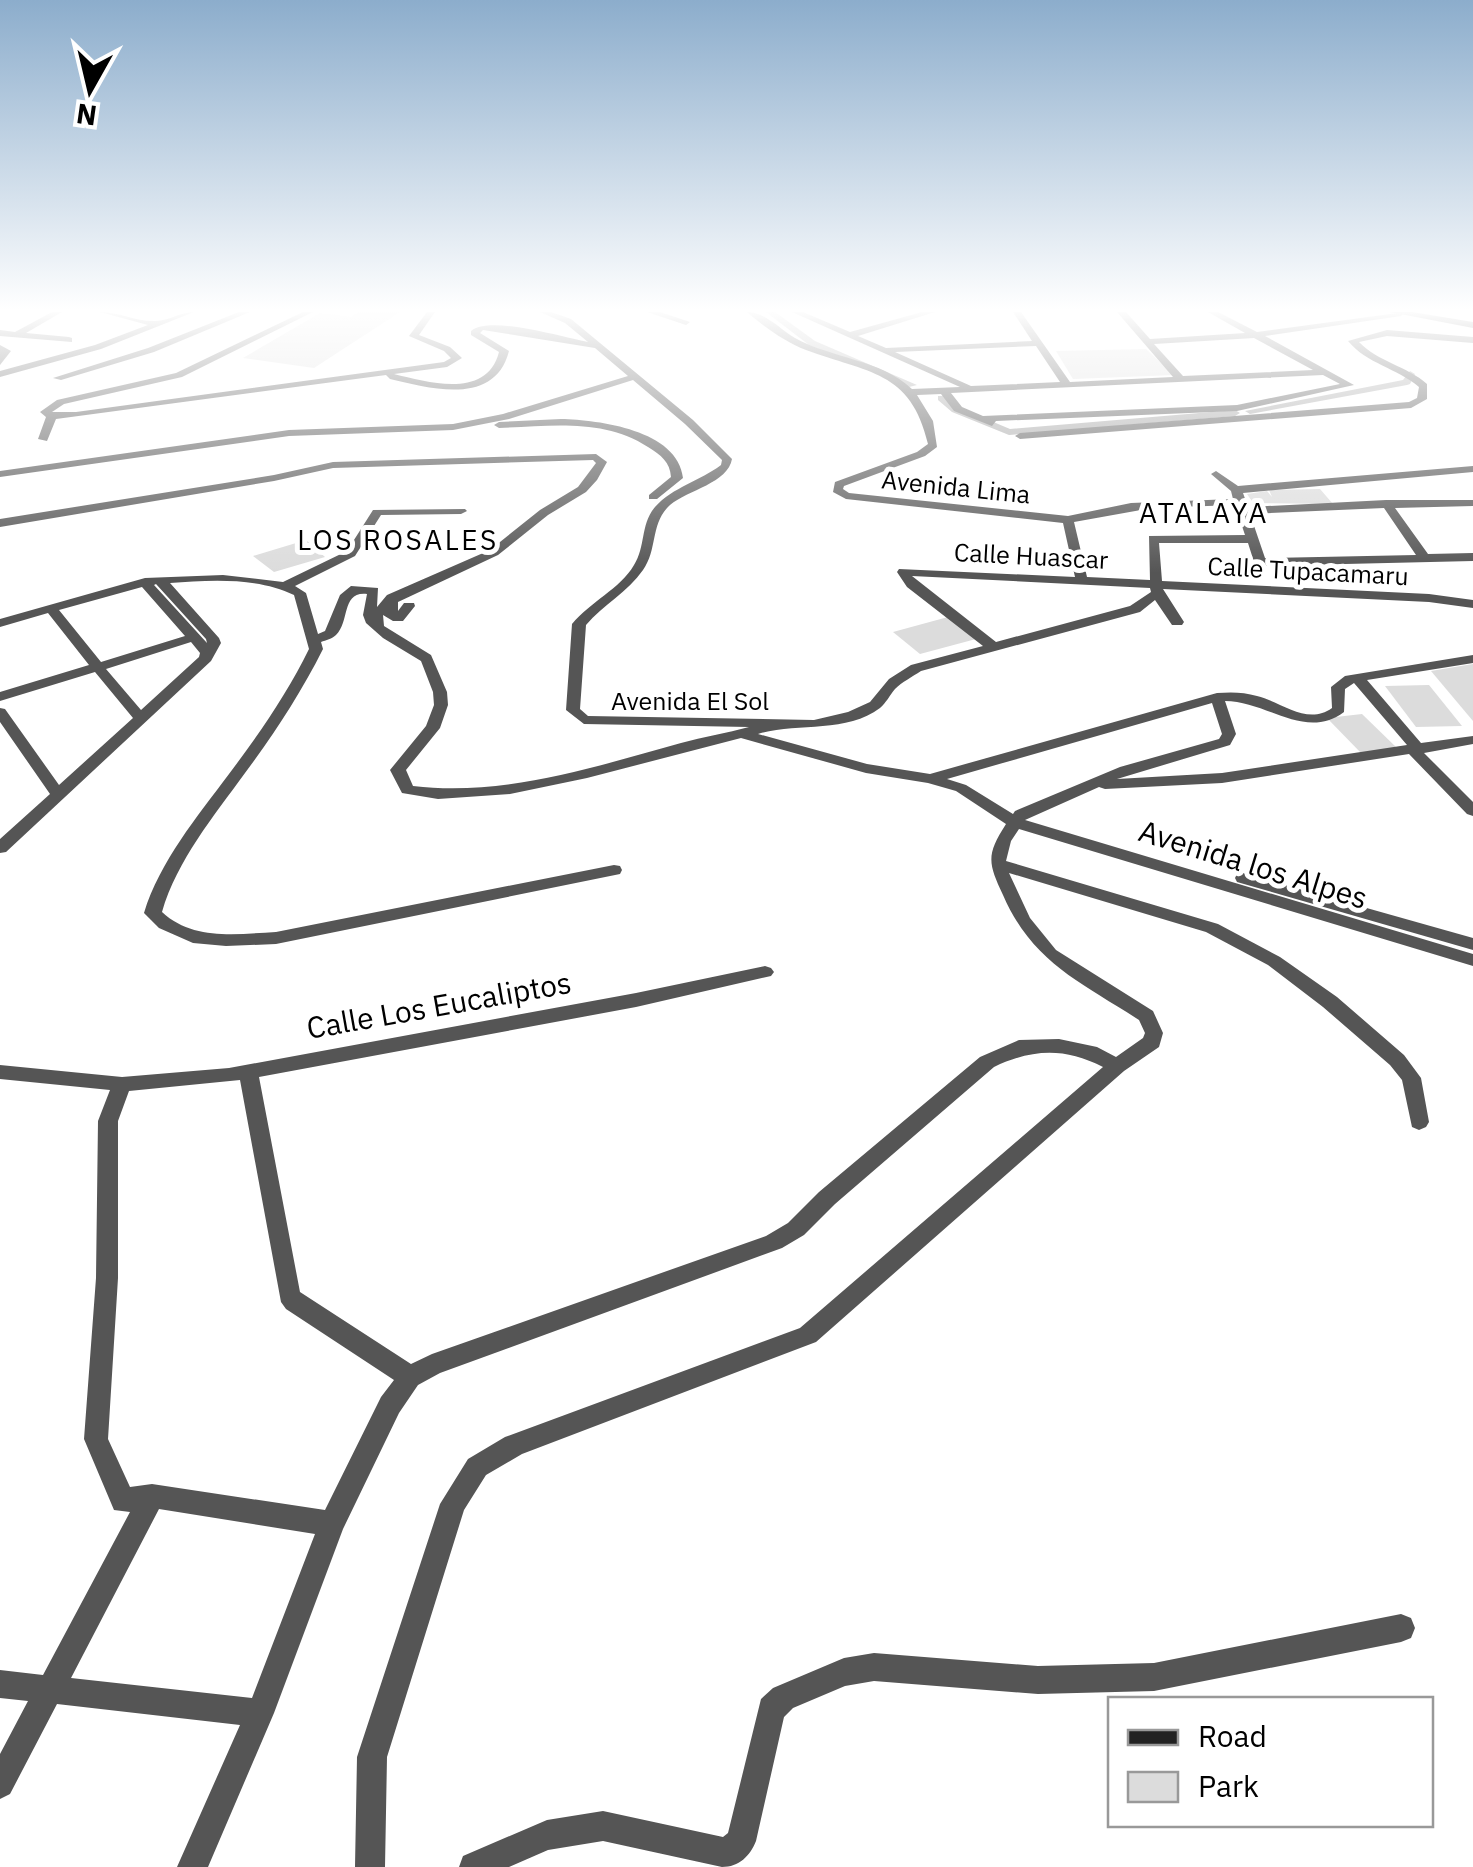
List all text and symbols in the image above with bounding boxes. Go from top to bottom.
north arrow [40,40,140,140]
text: N [74,96,99,135]
street label: Avenida Lima [880,462,1032,511]
district label: ATALAYA [1139,494,1269,531]
district label: LOS ROSALES [297,521,499,558]
street label: Calle Huascar [953,535,1109,576]
street label: Calle Tupacamaru [1207,549,1410,592]
street label: Avenida El Sol [611,684,769,717]
street label: Avenida los Alpes [1134,810,1373,917]
street label: Calle Los Eucaliptos [303,962,574,1047]
legend [1108,1697,1433,1827]
text: Road [1198,1716,1267,1755]
text: Park [1198,1766,1259,1805]

